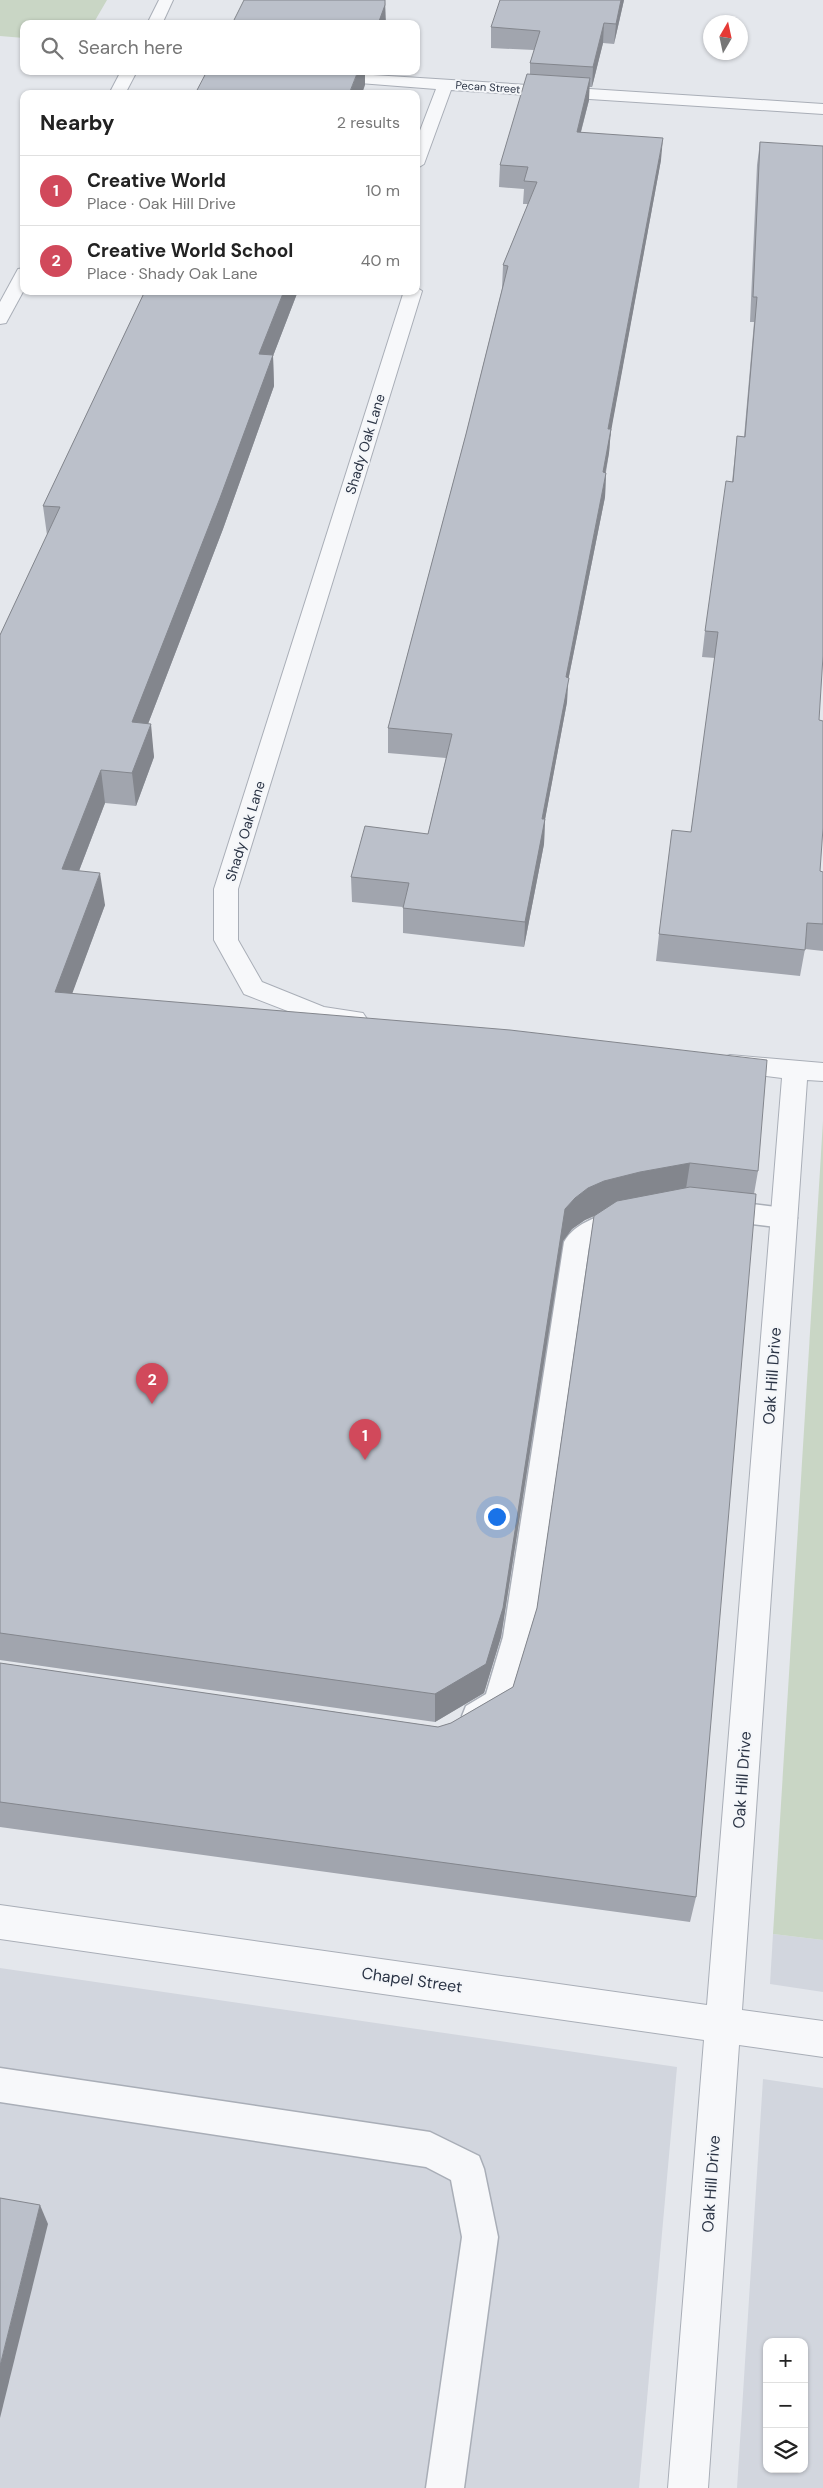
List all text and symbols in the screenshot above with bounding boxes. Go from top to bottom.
north arrow [703,15,748,60]
search box [20,20,420,75]
icon: search [38,34,66,62]
text: Search here [78,35,183,60]
street label: Pecan Street [455,78,521,96]
text: Nearby [40,109,114,137]
text: 2 results [337,112,400,133]
text: Creative World [87,168,226,193]
text: 1 [53,180,59,201]
text: 10 m [366,180,400,201]
text: Place · Oak Hill Drive [87,193,236,214]
text: Creative World School [87,238,293,263]
text: 2 [51,250,61,271]
text: 40 m [361,250,400,271]
text: Place · Shady Oak Lane [87,263,258,284]
street label: Shady Oak Lane [341,391,389,497]
street label: Shady Oak Lane [221,778,269,884]
street label: Oak Hill Drive [758,1327,786,1425]
pin: 2 [136,1363,168,1404]
pin: 1 [349,1419,381,1460]
your location [484,1504,510,1530]
street label: Oak Hill Drive [728,1731,756,1829]
street label: Chapel Street [360,1963,464,1997]
street label: Oak Hill Drive [697,2135,725,2233]
map controls [763,2338,808,2473]
button: + [763,2338,808,2383]
button: − [763,2383,808,2428]
button: layers [763,2428,808,2473]

